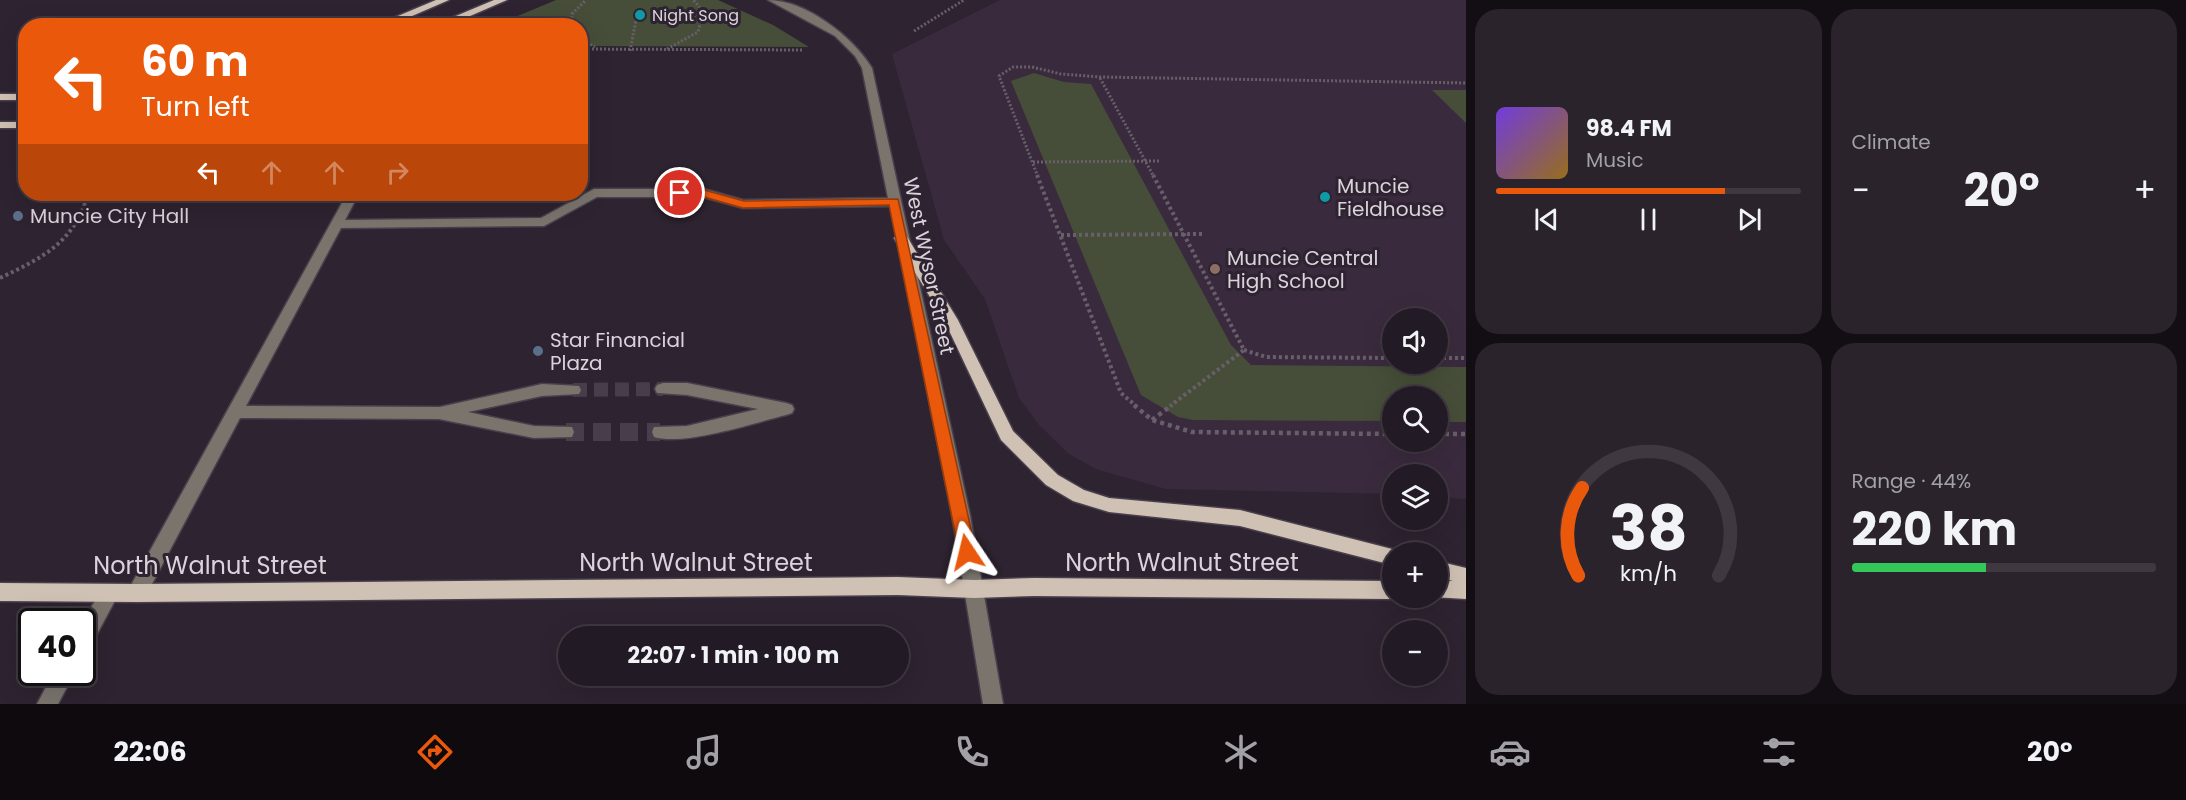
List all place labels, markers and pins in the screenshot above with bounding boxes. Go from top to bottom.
place label: Night Song [652,4,739,27]
marker: Night Song [633,8,647,22]
pin [654,167,705,218]
place label: Muncie Fieldhouse [1337,172,1444,223]
marker: Muncie Fieldhouse [1318,190,1332,204]
place label: Muncie City Hall [30,202,189,230]
marker: Muncie City Hall [11,209,25,223]
place label: Muncie Central High School [1227,244,1378,295]
marker: Muncie Central High School [1208,262,1222,276]
place label: Star Financial Plaza [550,326,685,377]
marker: Star Financial Plaza [531,344,545,358]

